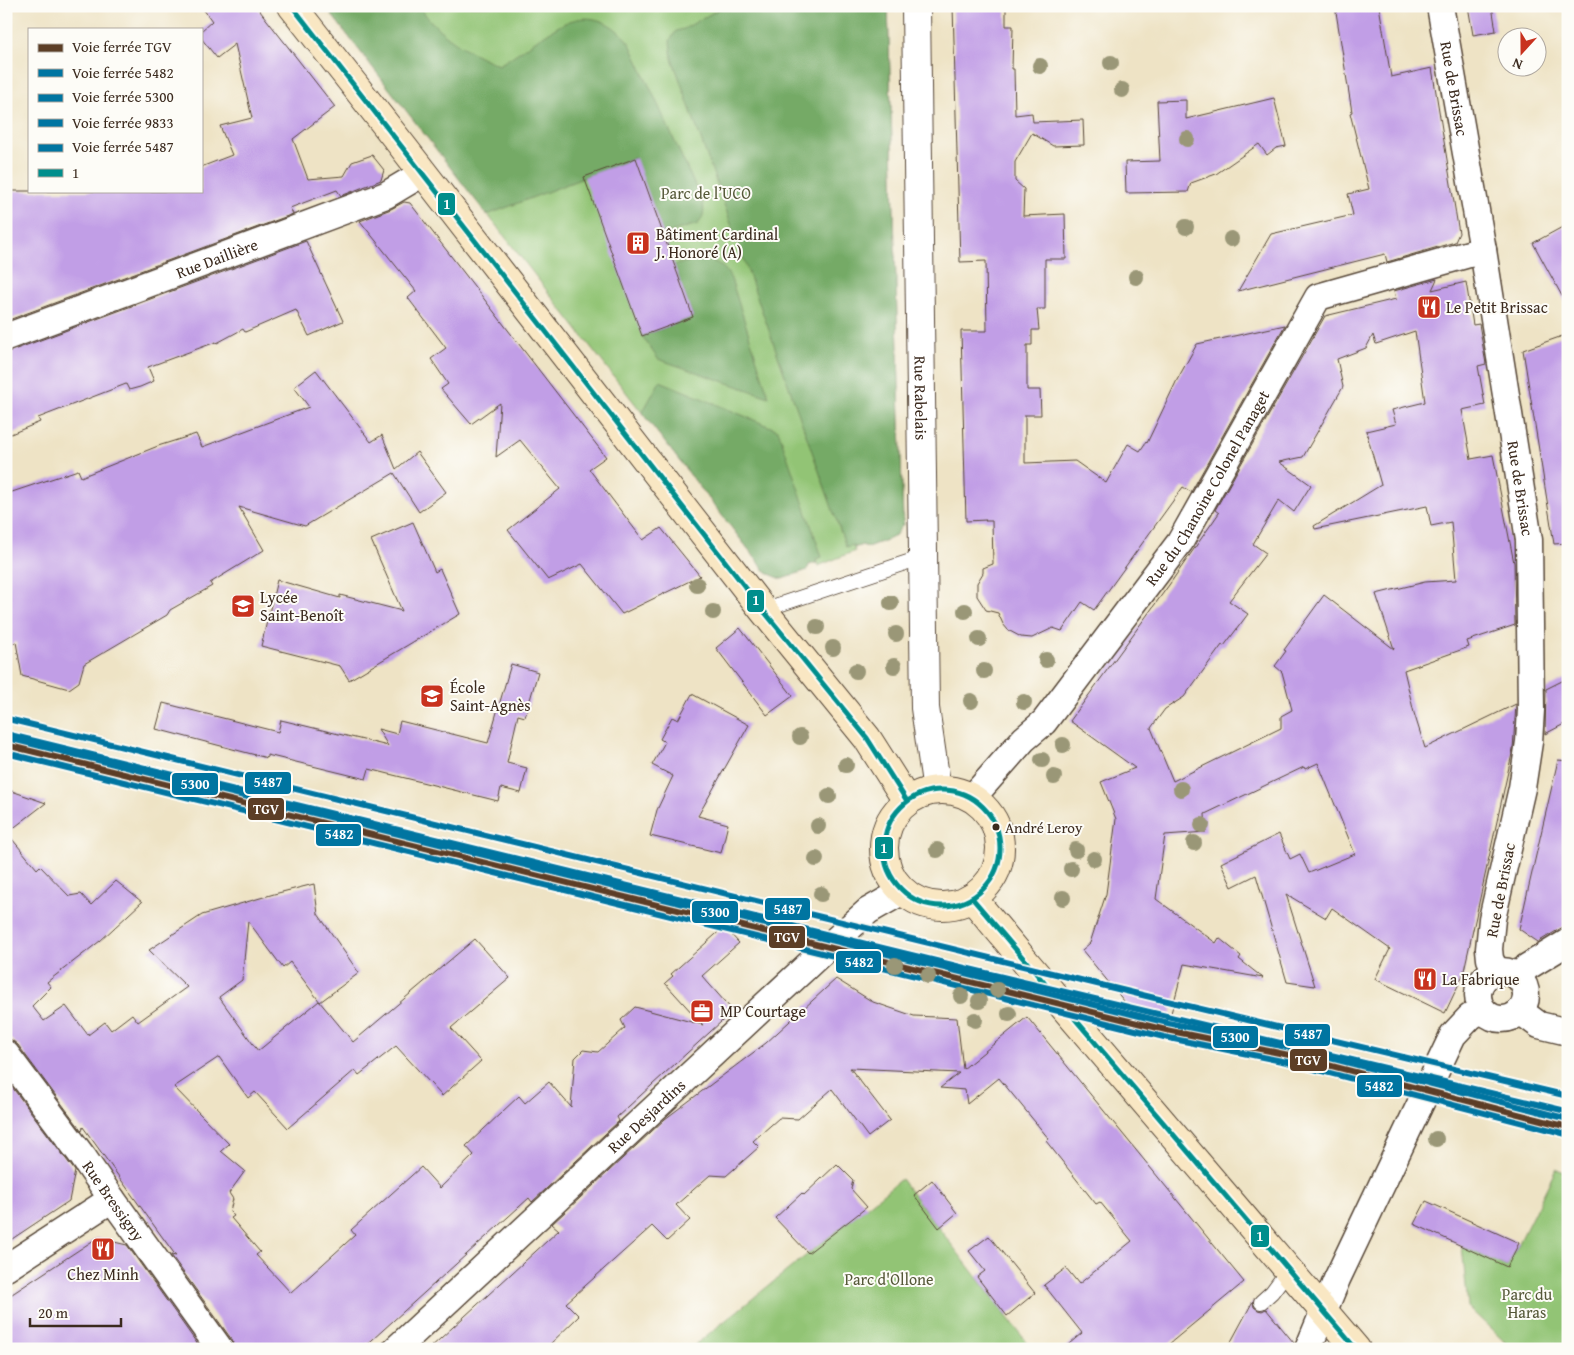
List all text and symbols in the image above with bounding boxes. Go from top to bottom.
legend [28,28,202,192]
north arrow [1496,28,1546,78]
text: Voie ferrée TGV [72,36,172,57]
street label: Rue de Brissac [1434,39,1475,138]
text: N [1509,53,1525,75]
text: Voie ferrée 5482 [72,62,174,83]
text: Voie ferrée 5300 [72,86,174,107]
text: Voie ferrée 9833 [72,112,174,133]
text: Voie ferrée 5487 [72,136,174,157]
text: 1 [72,162,79,183]
park label: Parc de l’UCO [661,181,751,205]
line badge: 1 [437,192,456,216]
text: 1 [443,194,451,214]
place label: Bâtiment Cardinal J. Honoré (A) [654,222,779,264]
building icon: Bâtiment Cardinal J. Honoré (A) [625,230,651,256]
street label: Rue Daillière [172,232,261,284]
restaurant icon: Le Petit Brissac [1416,294,1442,320]
place label: Le Petit Brissac [1446,295,1548,319]
street label: Rue Rabelais [908,356,934,440]
street label: Rue du Chanoine Colonel Panaget [1139,385,1275,591]
street label: Rue de Brissac [1501,439,1540,538]
place label: Lycée Saint-Benoît [260,585,344,627]
line badge: 1 [746,589,765,613]
text: 1 [752,590,760,610]
school or university icon: Lycée Saint-Benoît [230,593,256,619]
place label: École Saint-Agnès [450,675,531,717]
school or university icon: École Saint-Agnès [419,683,445,709]
line badge: 5487 [244,771,292,795]
line badge: 5300 [171,772,219,796]
text: 5487 [253,772,283,792]
text: 5300 [180,774,210,794]
line badge: TGV [247,797,285,821]
text: TGV [253,799,280,819]
place label: André Leroy [1005,817,1083,838]
marker: André Leroy [991,822,1001,832]
line badge: 5482 [315,823,362,847]
text: 5482 [324,824,354,844]
line badge: 1 [874,836,894,860]
text: 1 [880,838,888,858]
street label: Rue de Brissac [1479,841,1521,939]
line badge: 5487 [764,897,811,921]
text: 5487 [773,899,803,919]
line badge: 5300 [691,900,739,924]
text: 5300 [700,902,730,922]
line badge: TGV [768,925,806,949]
text: TGV [774,927,801,947]
line badge: 5482 [835,950,882,974]
text: 5482 [844,952,874,972]
restaurant icon: La Fabrique [1412,966,1438,992]
place label: La Fabrique [1442,967,1520,991]
office icon: MP Courtage [689,998,715,1024]
place label: MP Courtage [720,999,806,1023]
line badge: 5487 [1284,1023,1331,1047]
text: 5487 [1293,1024,1323,1044]
line badge: 5300 [1212,1025,1259,1049]
text: 5300 [1220,1027,1250,1047]
line badge: TGV [1289,1048,1328,1072]
text: TGV [1295,1050,1322,1070]
street label: Rue Desjardins [602,1073,691,1158]
line badge: 5482 [1356,1074,1403,1098]
text: 5482 [1364,1076,1394,1096]
street label: Rue Bressigny [77,1155,151,1246]
line badge: 1 [1250,1224,1270,1248]
text: 1 [1256,1226,1264,1246]
restaurant icon: Chez Minh [90,1236,116,1262]
place label: Chez Minh [67,1262,139,1286]
park label: Parc d'Ollone [844,1267,934,1291]
park label: Parc du Haras [1502,1282,1553,1324]
scale bar [30,1295,121,1327]
text: 20 m [38,1302,69,1323]

